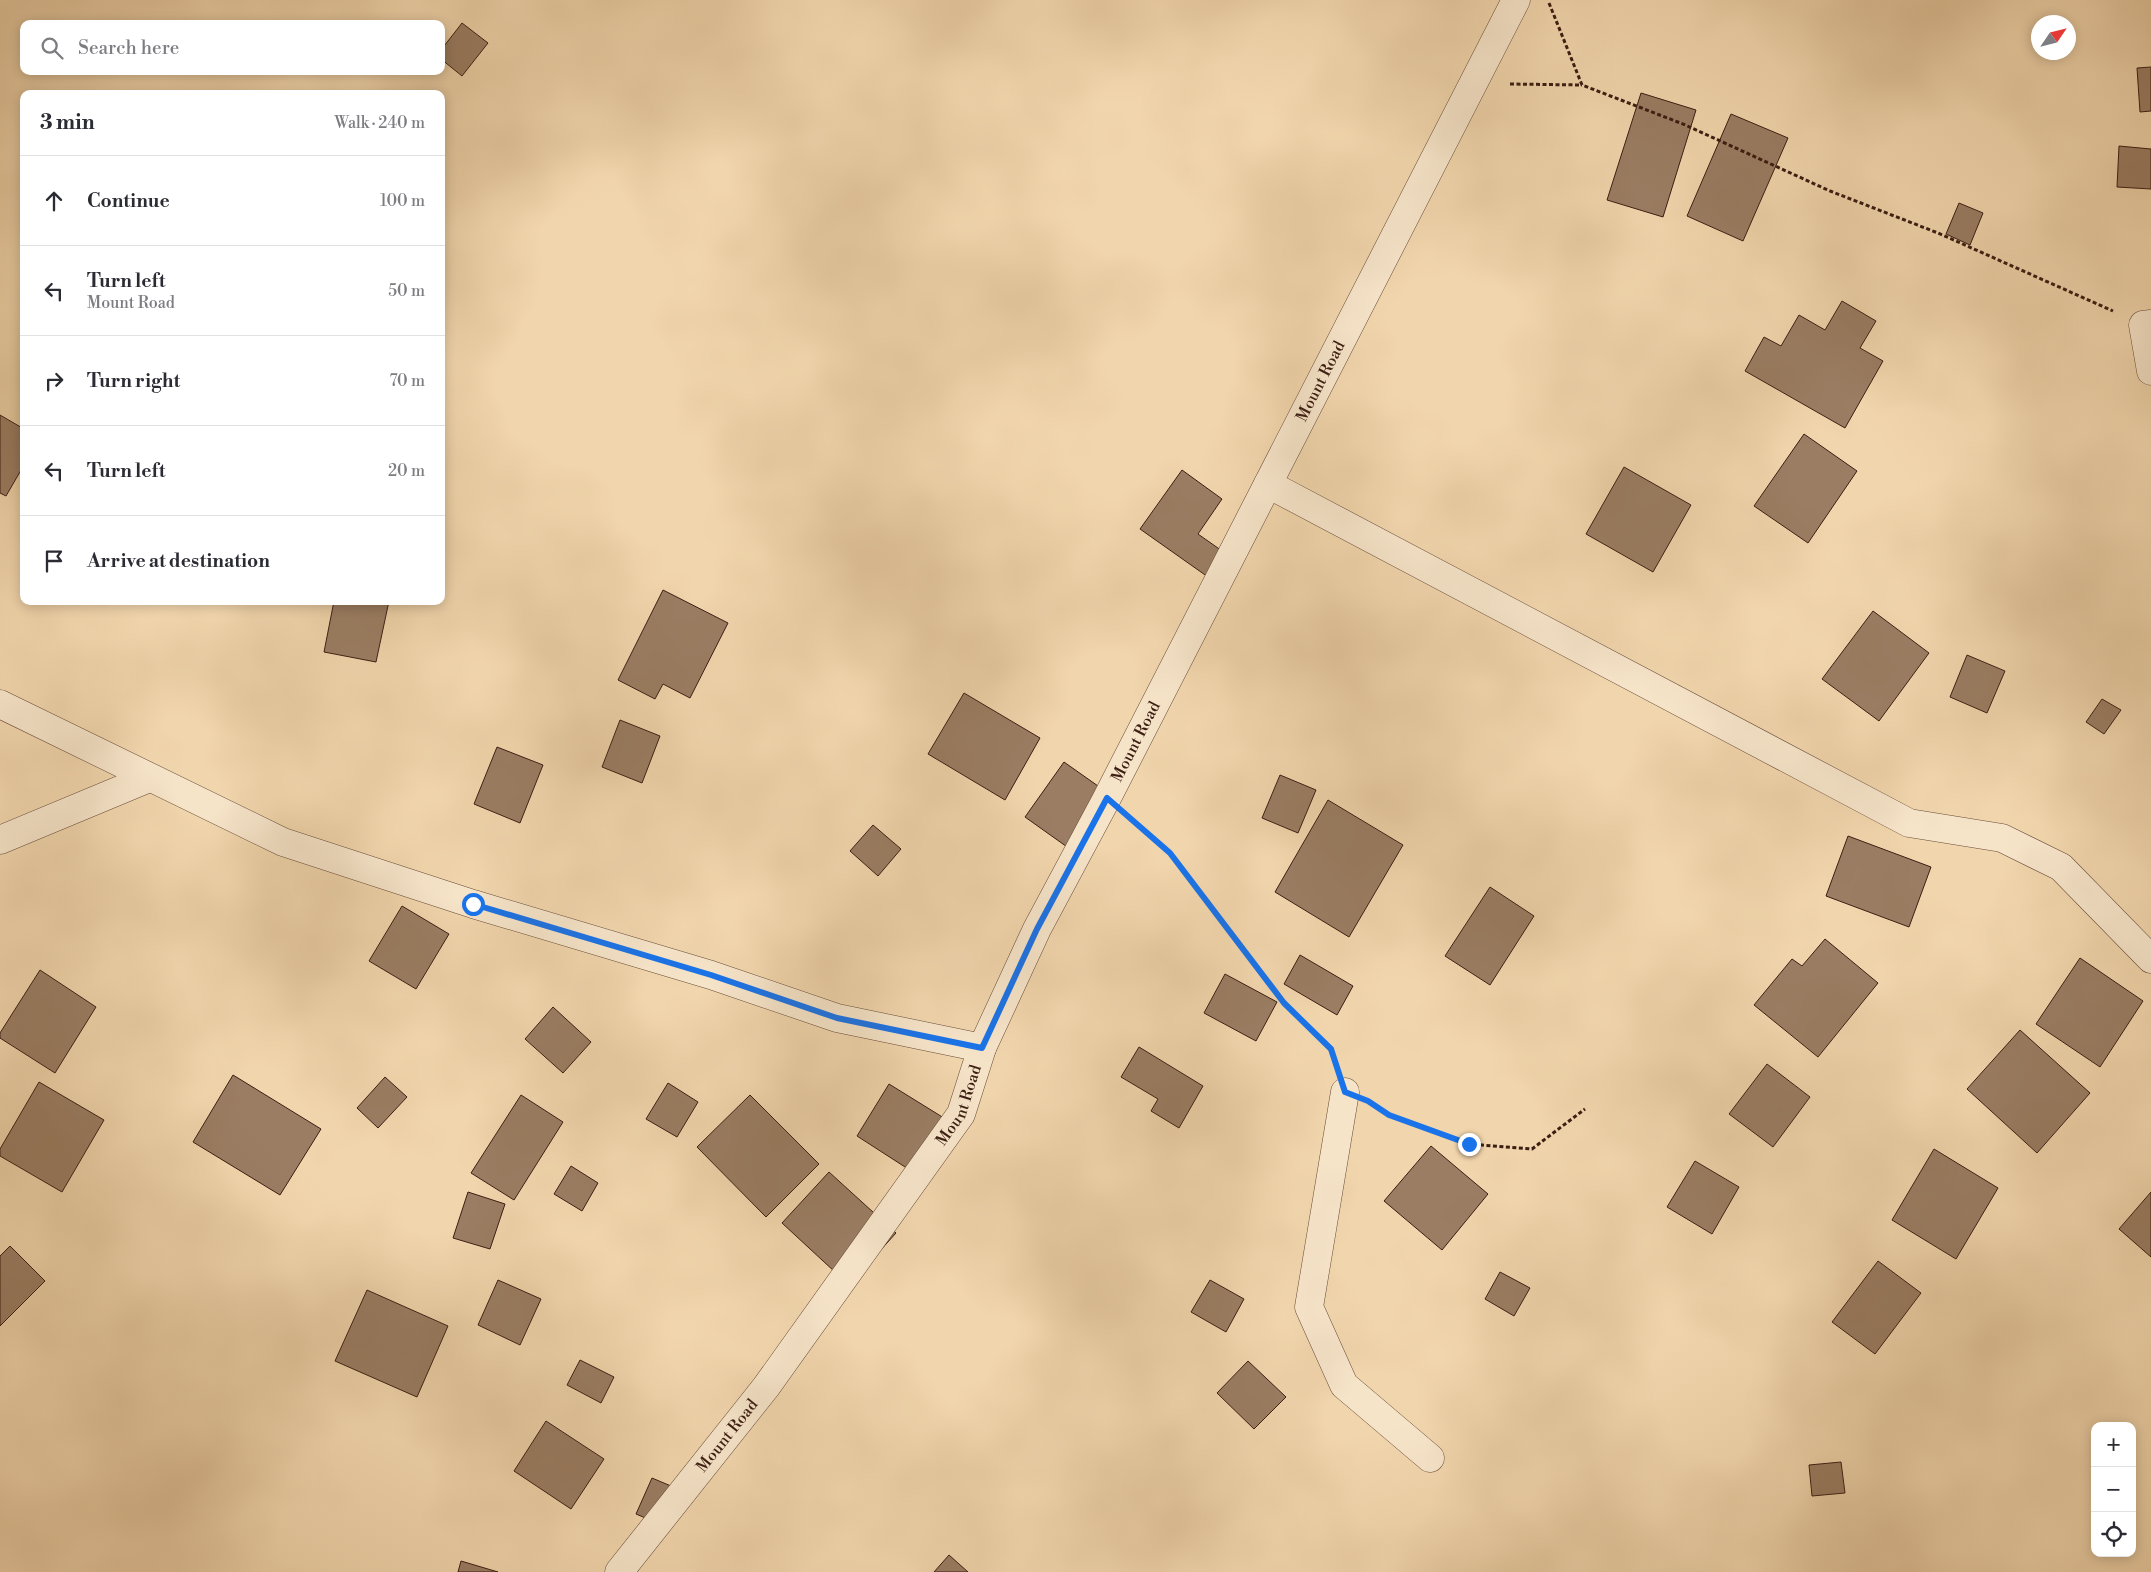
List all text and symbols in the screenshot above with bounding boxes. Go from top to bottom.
north arrow [2031,15,2076,60]
search box [20,20,445,75]
icon: search [38,34,66,62]
text: Search here [78,36,179,60]
text: 3 min [40,110,95,136]
text: Walk · 240 m [334,113,425,133]
icon: ahead [40,187,68,215]
text: Continue [87,189,170,213]
text: 100 m [380,191,425,211]
text: Turn left [87,269,166,293]
icon: left [40,277,68,305]
text: 50 m [388,281,425,301]
text: Mount Road [87,293,175,313]
street label: Mount Road [1292,338,1350,425]
icon: right [40,367,68,395]
text: Turn right [87,369,180,393]
text: 70 m [389,371,425,391]
icon: left [40,457,68,485]
text: Turn left [87,459,166,483]
text: 20 m [388,461,425,481]
icon: arrive [40,547,68,575]
text: Arrive at destination [87,549,270,573]
street label: Mount Road [1107,698,1165,785]
route start [462,893,485,916]
street label: Mount Road [932,1062,986,1150]
route end [1458,1133,1481,1156]
street label: Mount Road [692,1395,762,1476]
map controls [2091,1422,2136,1557]
button: + [2091,1422,2136,1467]
button: − [2091,1467,2136,1512]
button: locate [2091,1512,2136,1557]

